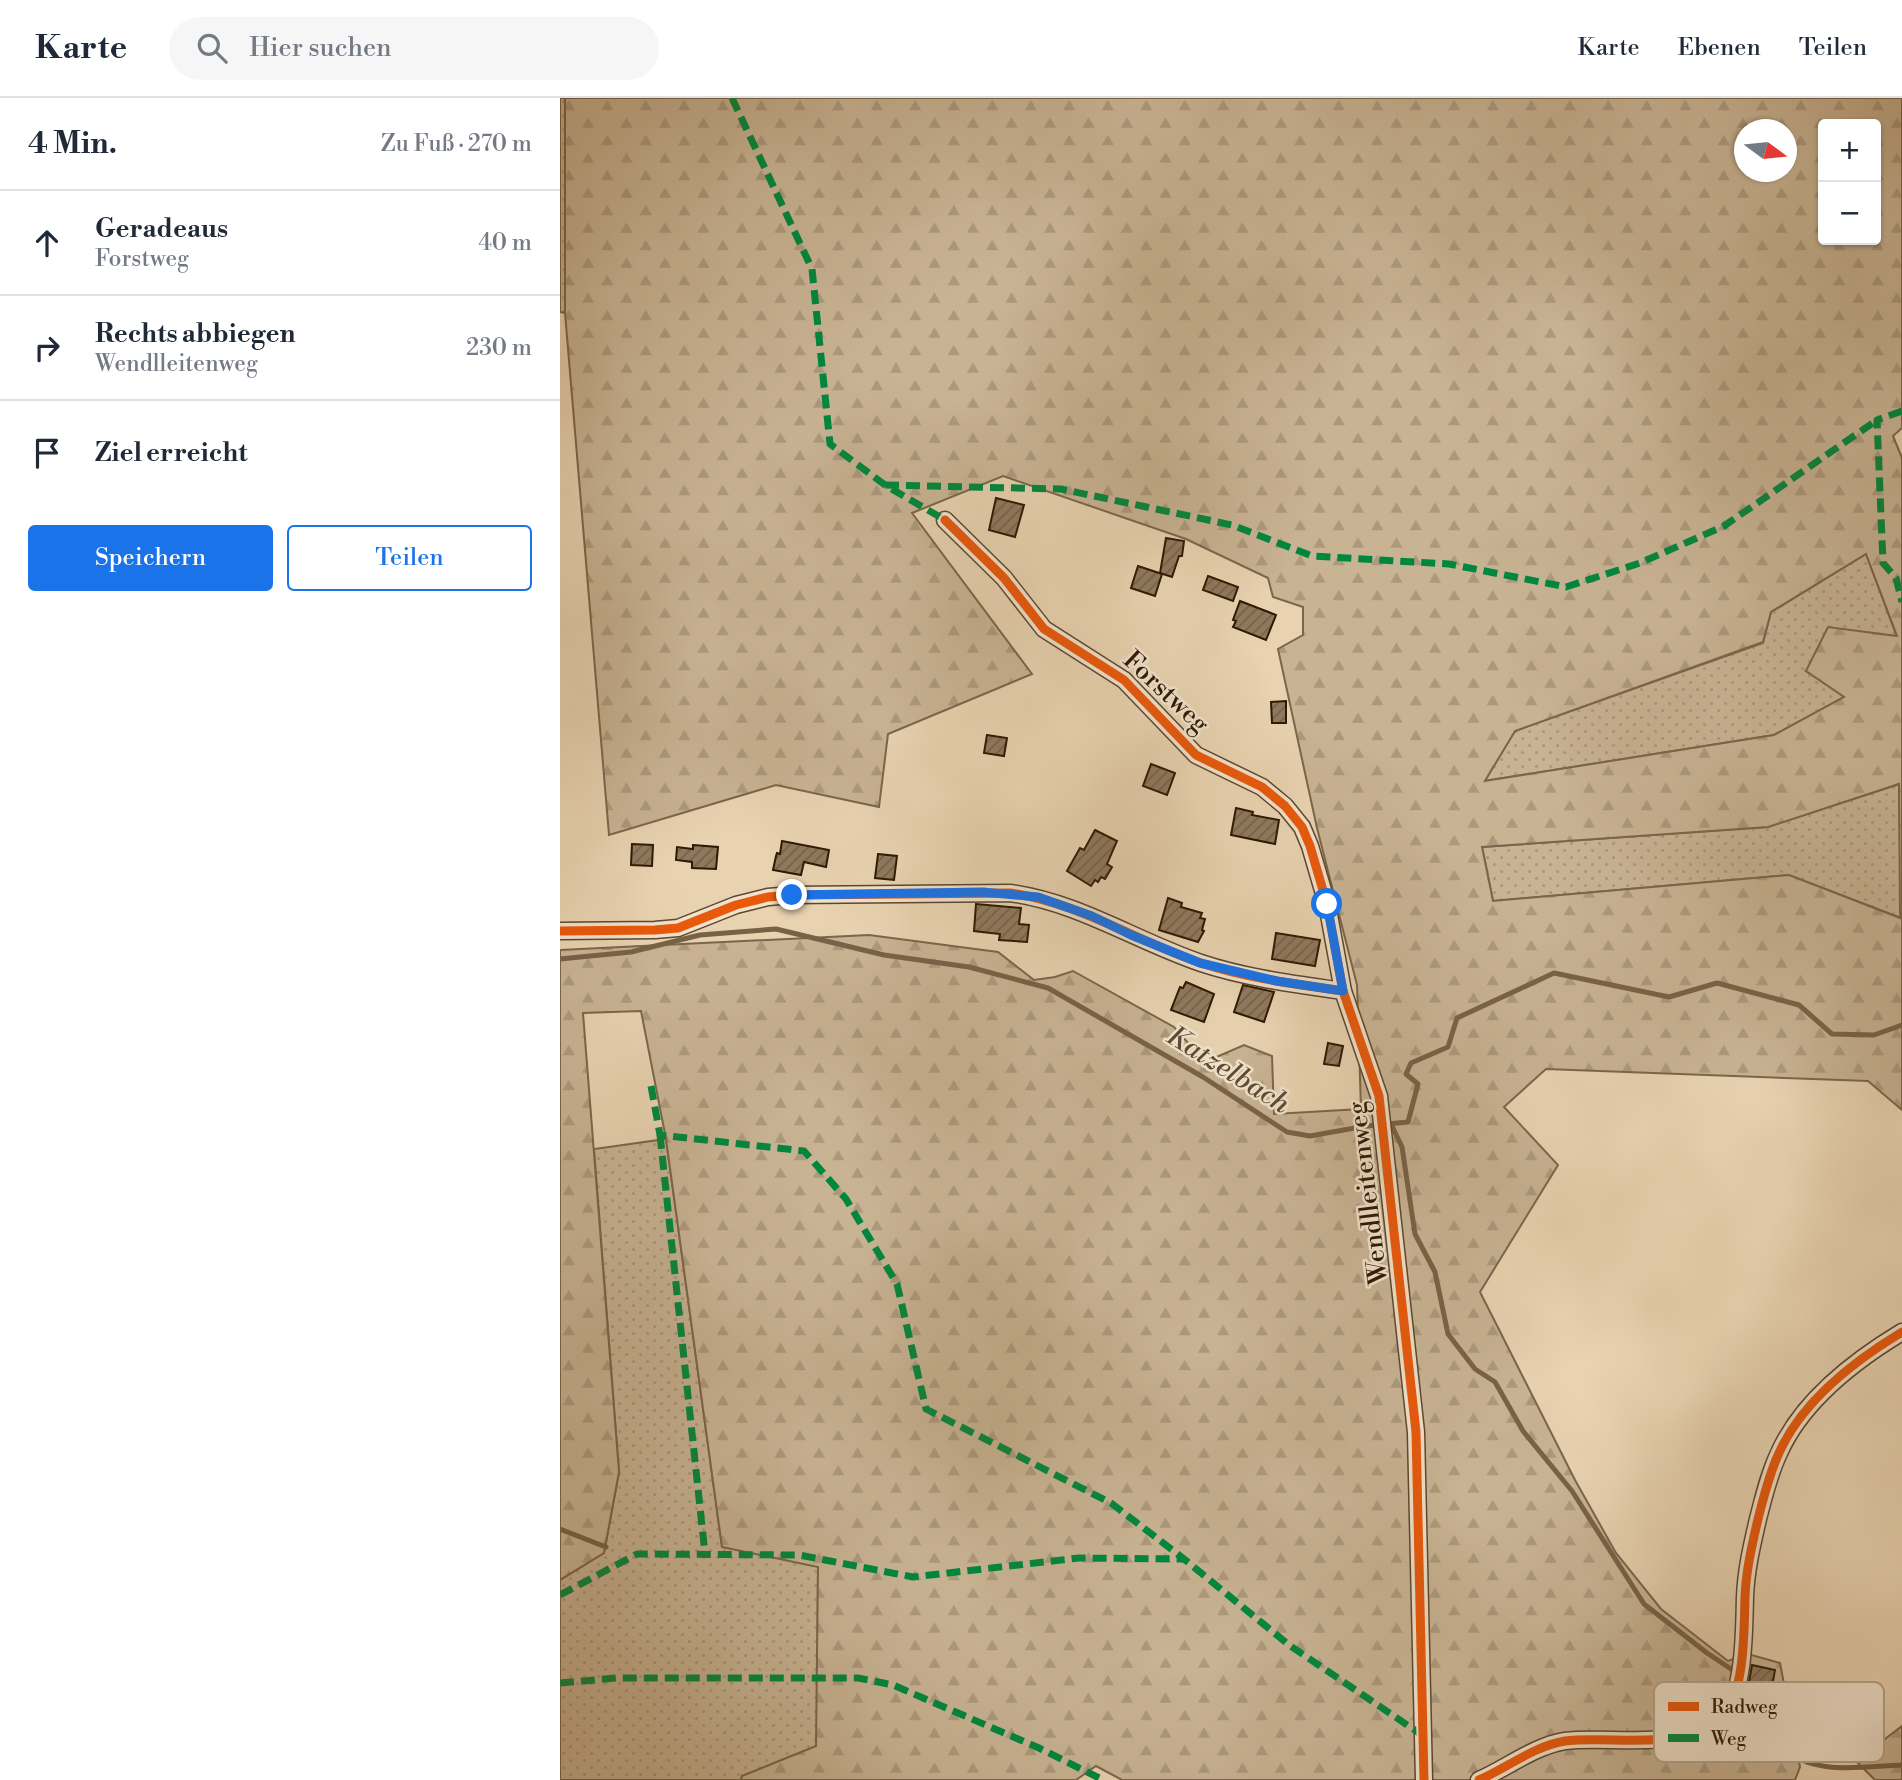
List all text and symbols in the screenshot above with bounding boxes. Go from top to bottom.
search box [169,17,659,80]
text: Karte [35,28,127,69]
icon: search [193,29,231,67]
text: Hier suchen [249,32,392,64]
text: Karte [1578,33,1640,63]
text: Ebenen [1678,33,1761,63]
text: Teilen [1799,33,1867,63]
north arrow [1734,119,1797,182]
map controls [1818,119,1881,245]
button: + [1818,119,1881,182]
text: 4 Min. [28,125,117,163]
text: Zu Fuß · 270 m [381,130,532,158]
button: − [1818,182,1881,245]
text: Geradeaus [95,213,228,245]
icon: ahead [28,224,66,262]
text: 40 m [478,229,532,257]
text: Forstweg [95,245,189,273]
text: Rechts abbiegen [95,318,295,350]
icon: right [28,329,66,367]
text: 230 m [466,334,532,362]
text: Wendlleitenweg [95,350,258,378]
icon: arrive [28,434,66,472]
text: Ziel erreicht [95,437,247,469]
button: Speichern [28,525,273,591]
button: Teilen [287,525,532,591]
street label: Forstweg [1116,644,1216,740]
route end [776,879,807,910]
route start [1311,888,1342,919]
water label: Katzelbach [1160,1018,1296,1122]
street label: Wendlleitenweg [1341,1099,1395,1287]
legend [1654,1682,1884,1762]
text: Radweg [1711,1695,1778,1719]
text: Weg [1710,1727,1747,1751]

